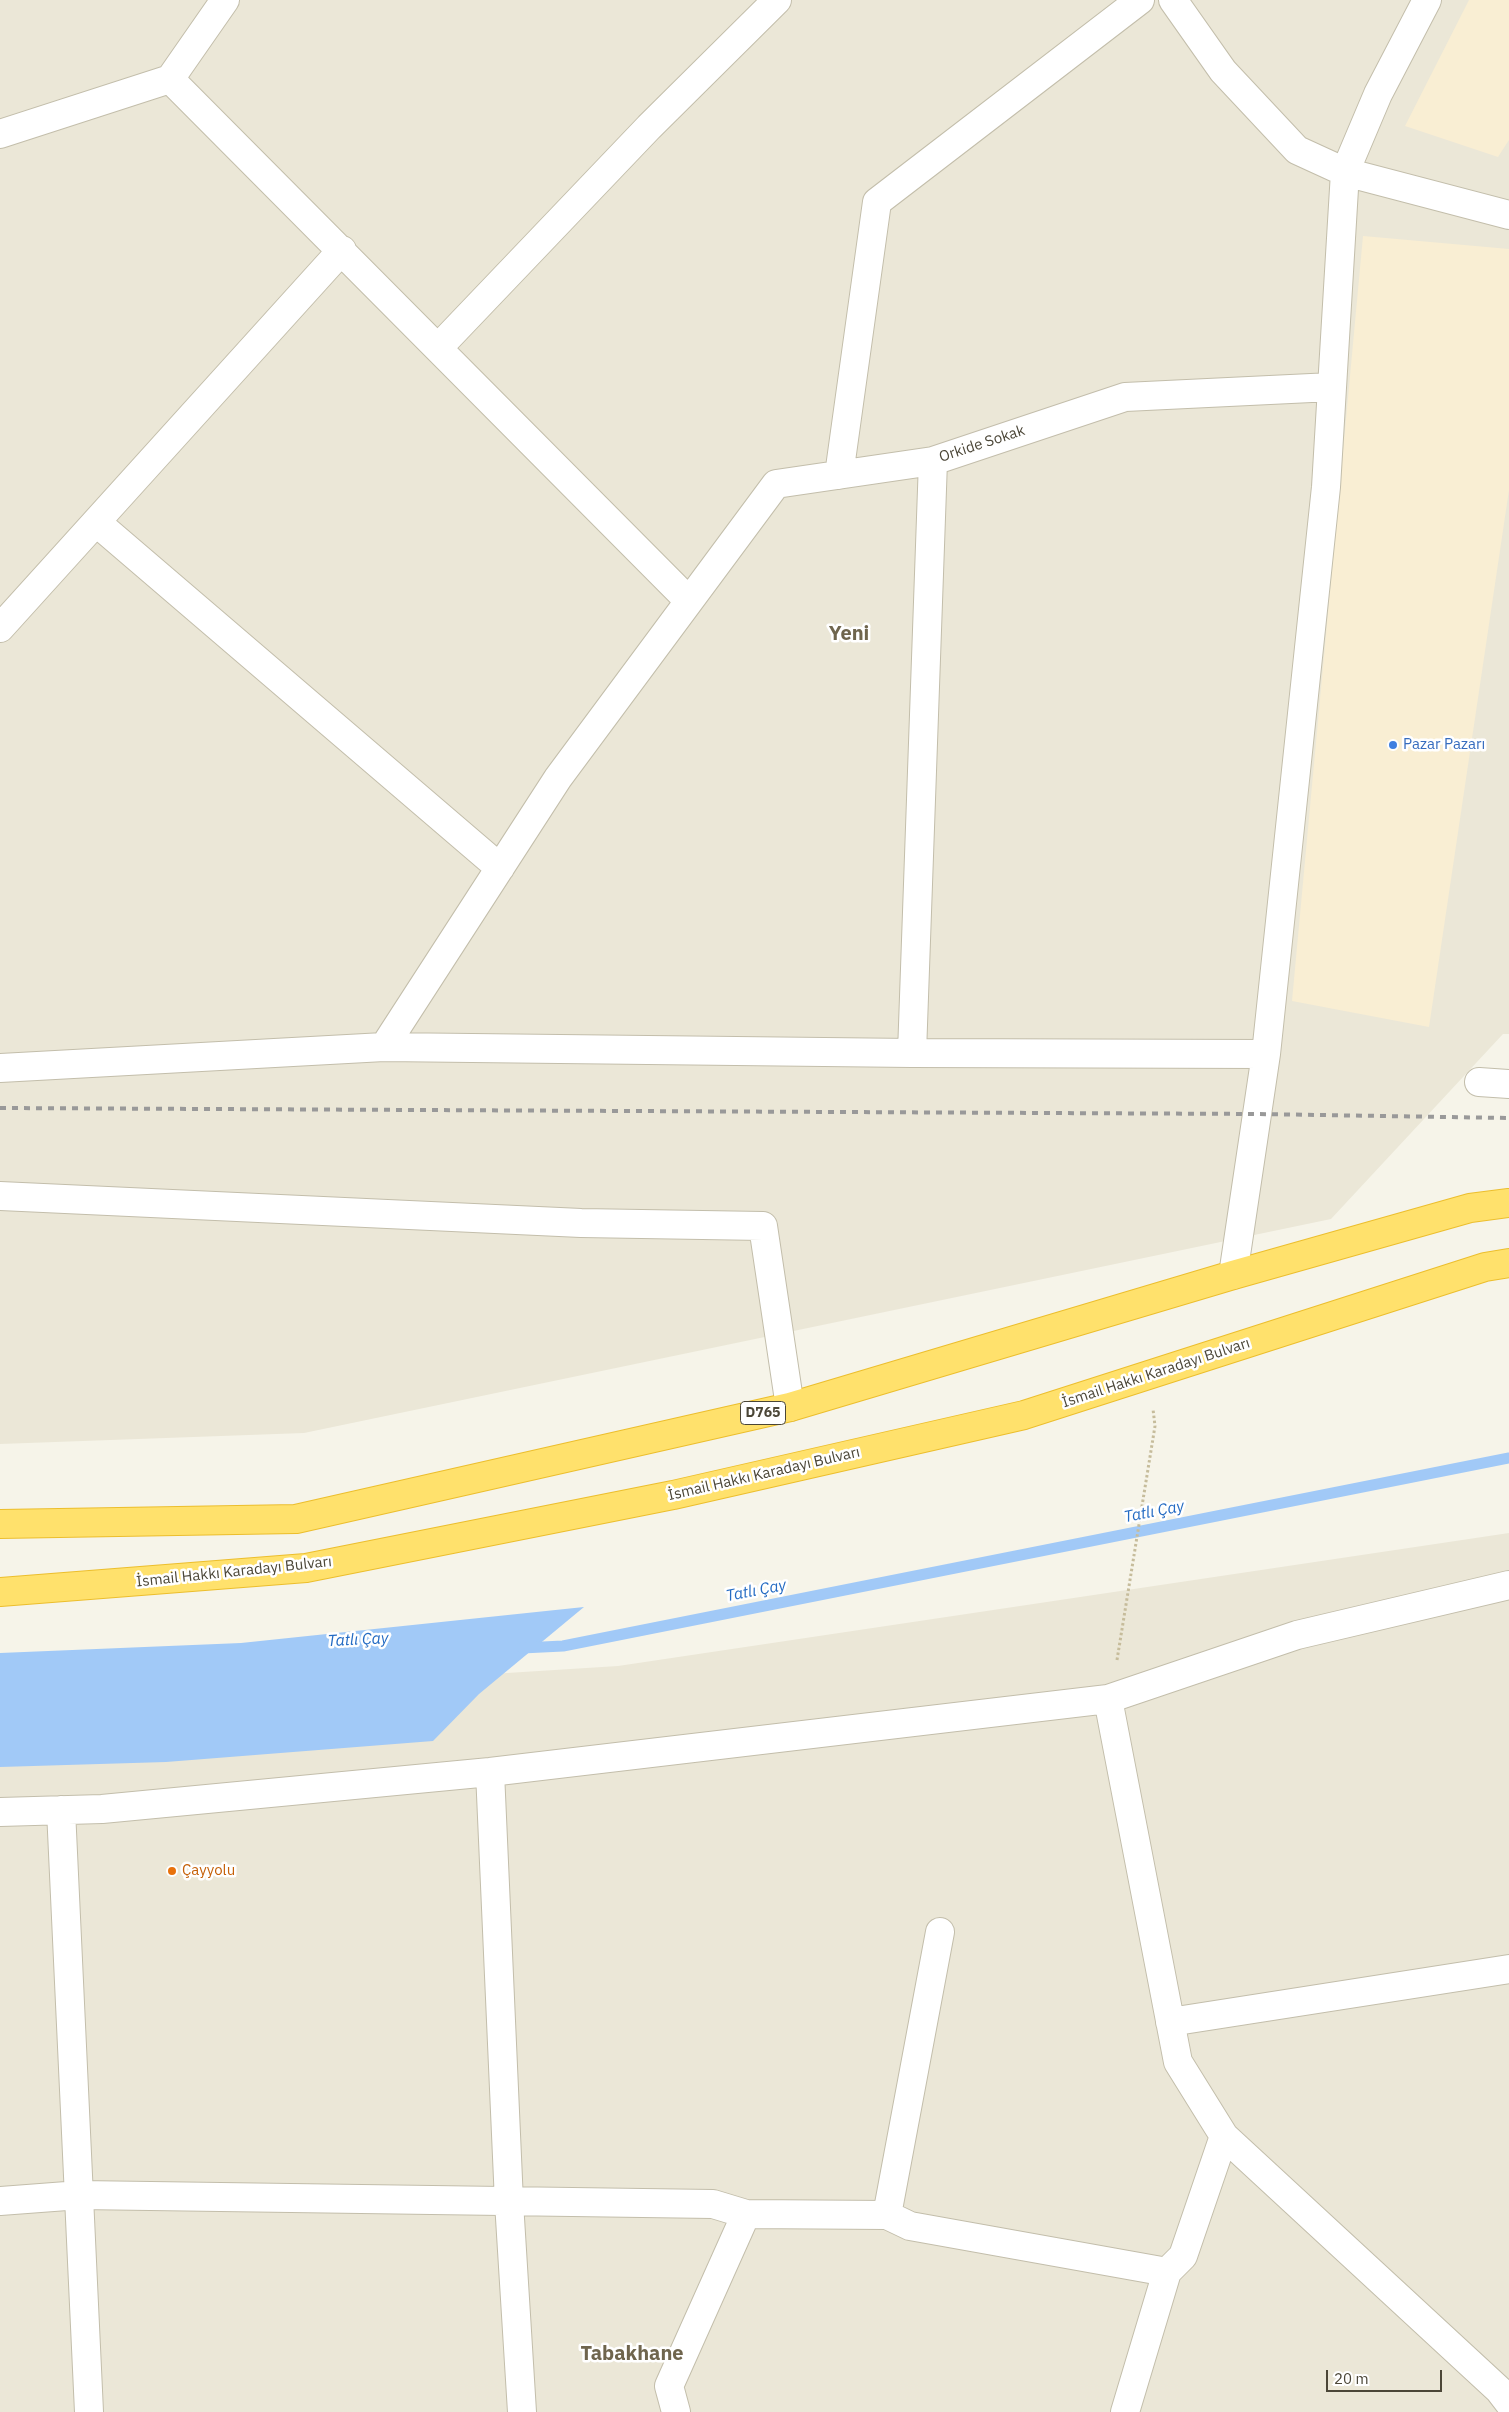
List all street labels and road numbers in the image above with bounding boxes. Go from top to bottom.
street label: Orkide Sokak [937,422,1027,466]
street label: İsmail Hakkı Karadayı Bulvarı [1060,1334,1252,1412]
road number: D765 [740,1402,786,1425]
street label: İsmail Hakkı Karadayı Bulvarı [666,1443,862,1505]
street label: İsmail Hakkı Karadayı Bulvarı [135,1553,333,1591]

